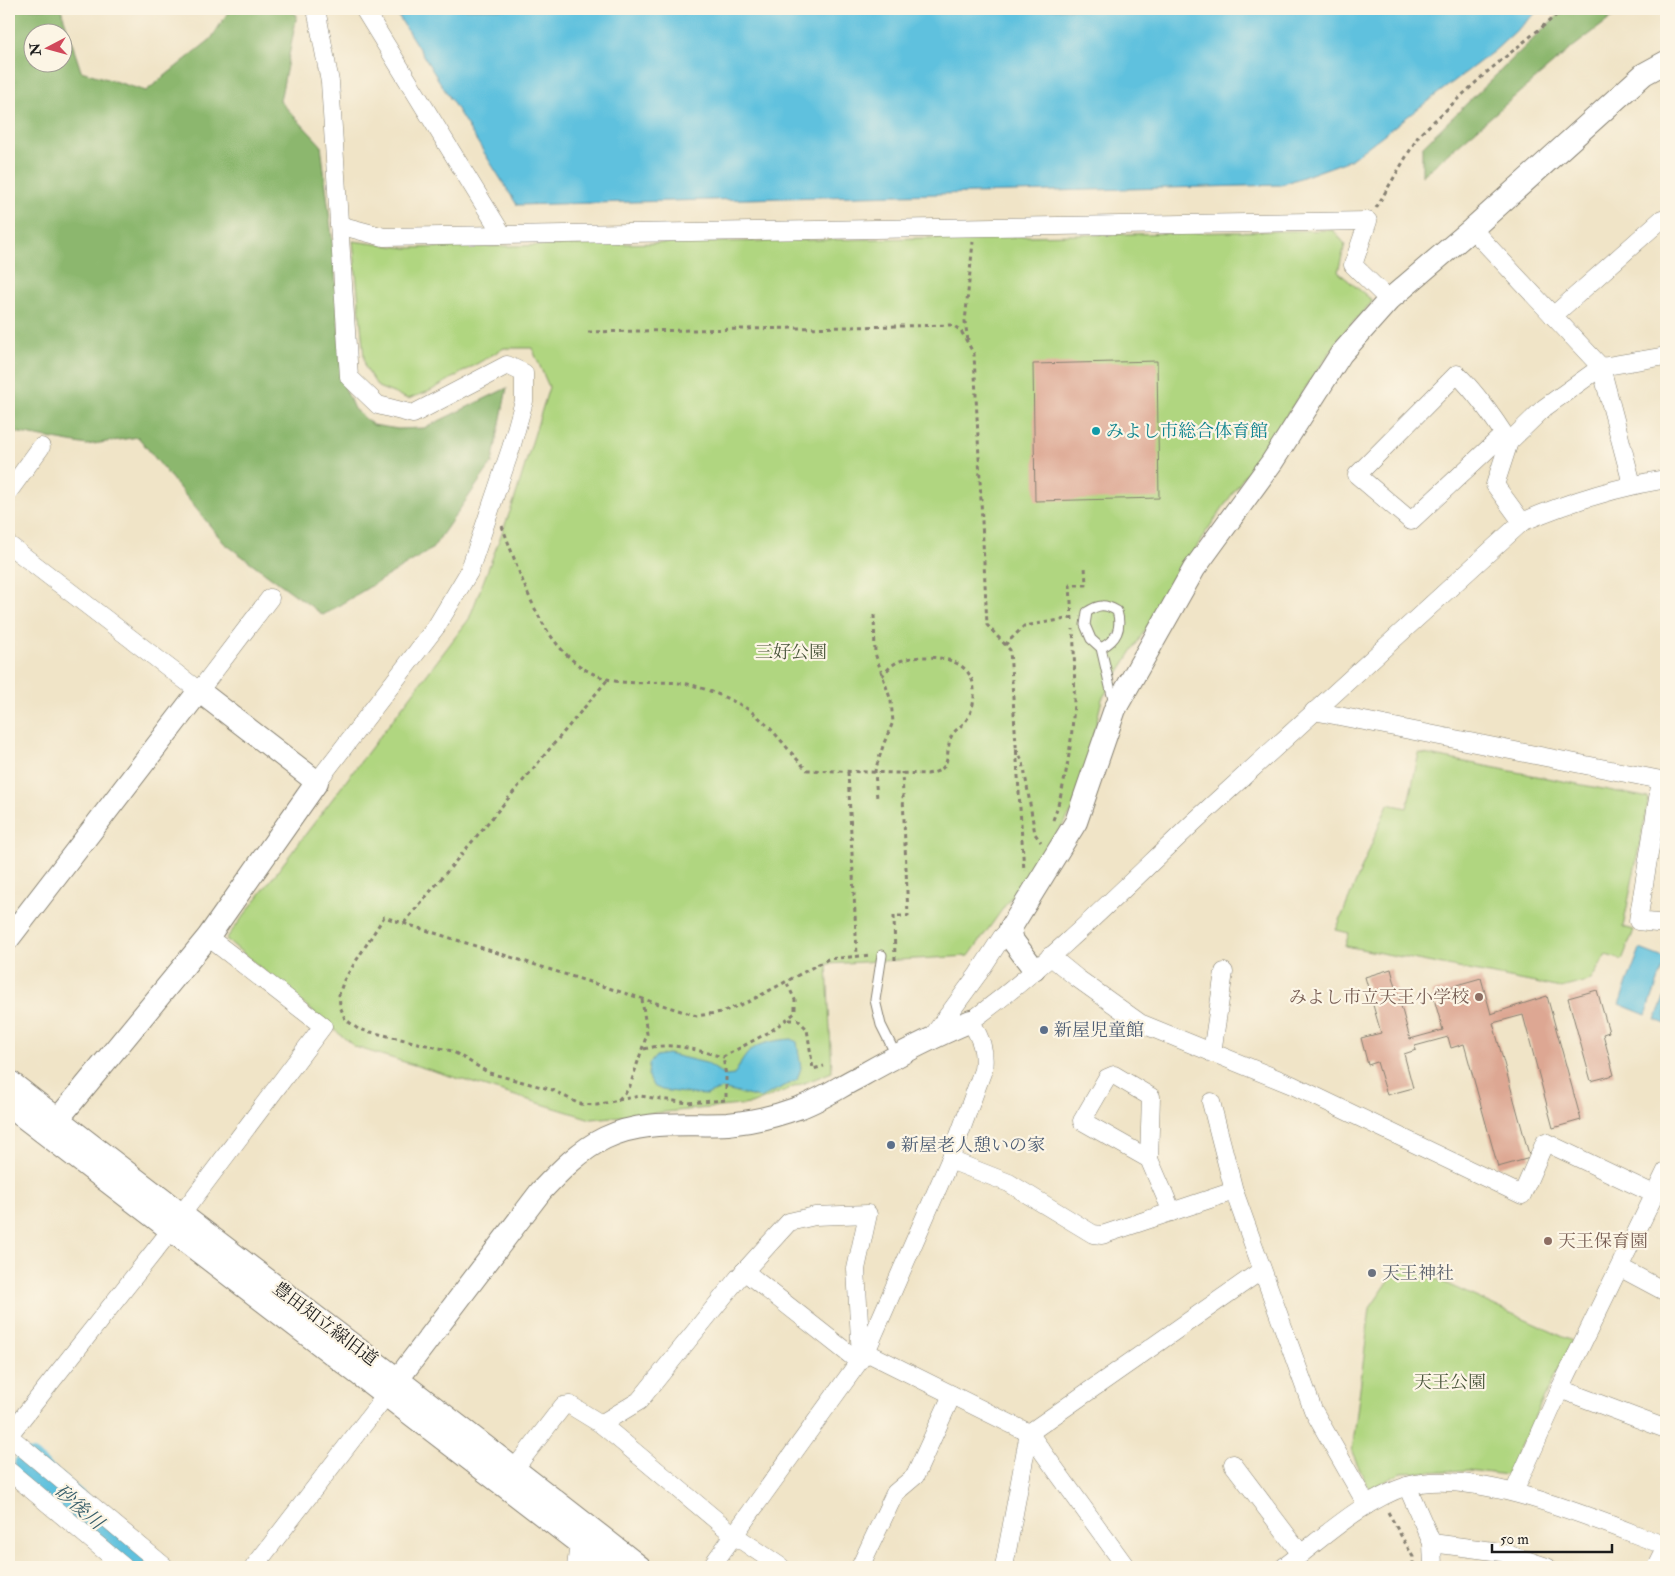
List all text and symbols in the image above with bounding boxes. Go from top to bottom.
north arrow [22,22,72,72]
text: N [26,42,45,57]
place label: みよし市総合体育館 [1106,420,1268,443]
marker: みよし市総合体育館 [1090,425,1102,437]
park label: 三好公園 [755,641,827,664]
place label: みよし市立天王小学校 [1289,986,1469,1009]
marker: みよし市立天王小学校 [1473,991,1485,1003]
place label: 新屋児童館 [1054,1019,1144,1042]
marker: 新屋児童館 [1038,1024,1050,1036]
place label: 新屋老人憩いの家 [901,1134,1045,1157]
marker: 新屋老人憩いの家 [885,1139,897,1151]
place label: 天王保育園 [1558,1230,1648,1253]
marker: 天王保育園 [1542,1235,1554,1247]
place label: 天王神社 [1382,1262,1454,1285]
marker: 天王神社 [1366,1267,1378,1279]
street label: 豊田知立線旧道 [268,1277,382,1371]
park label: 天王公園 [1414,1371,1486,1394]
water label: 砂後川 [50,1479,110,1536]
scale bar [1492,1521,1612,1553]
text: 50 m [1500,1530,1529,1549]

